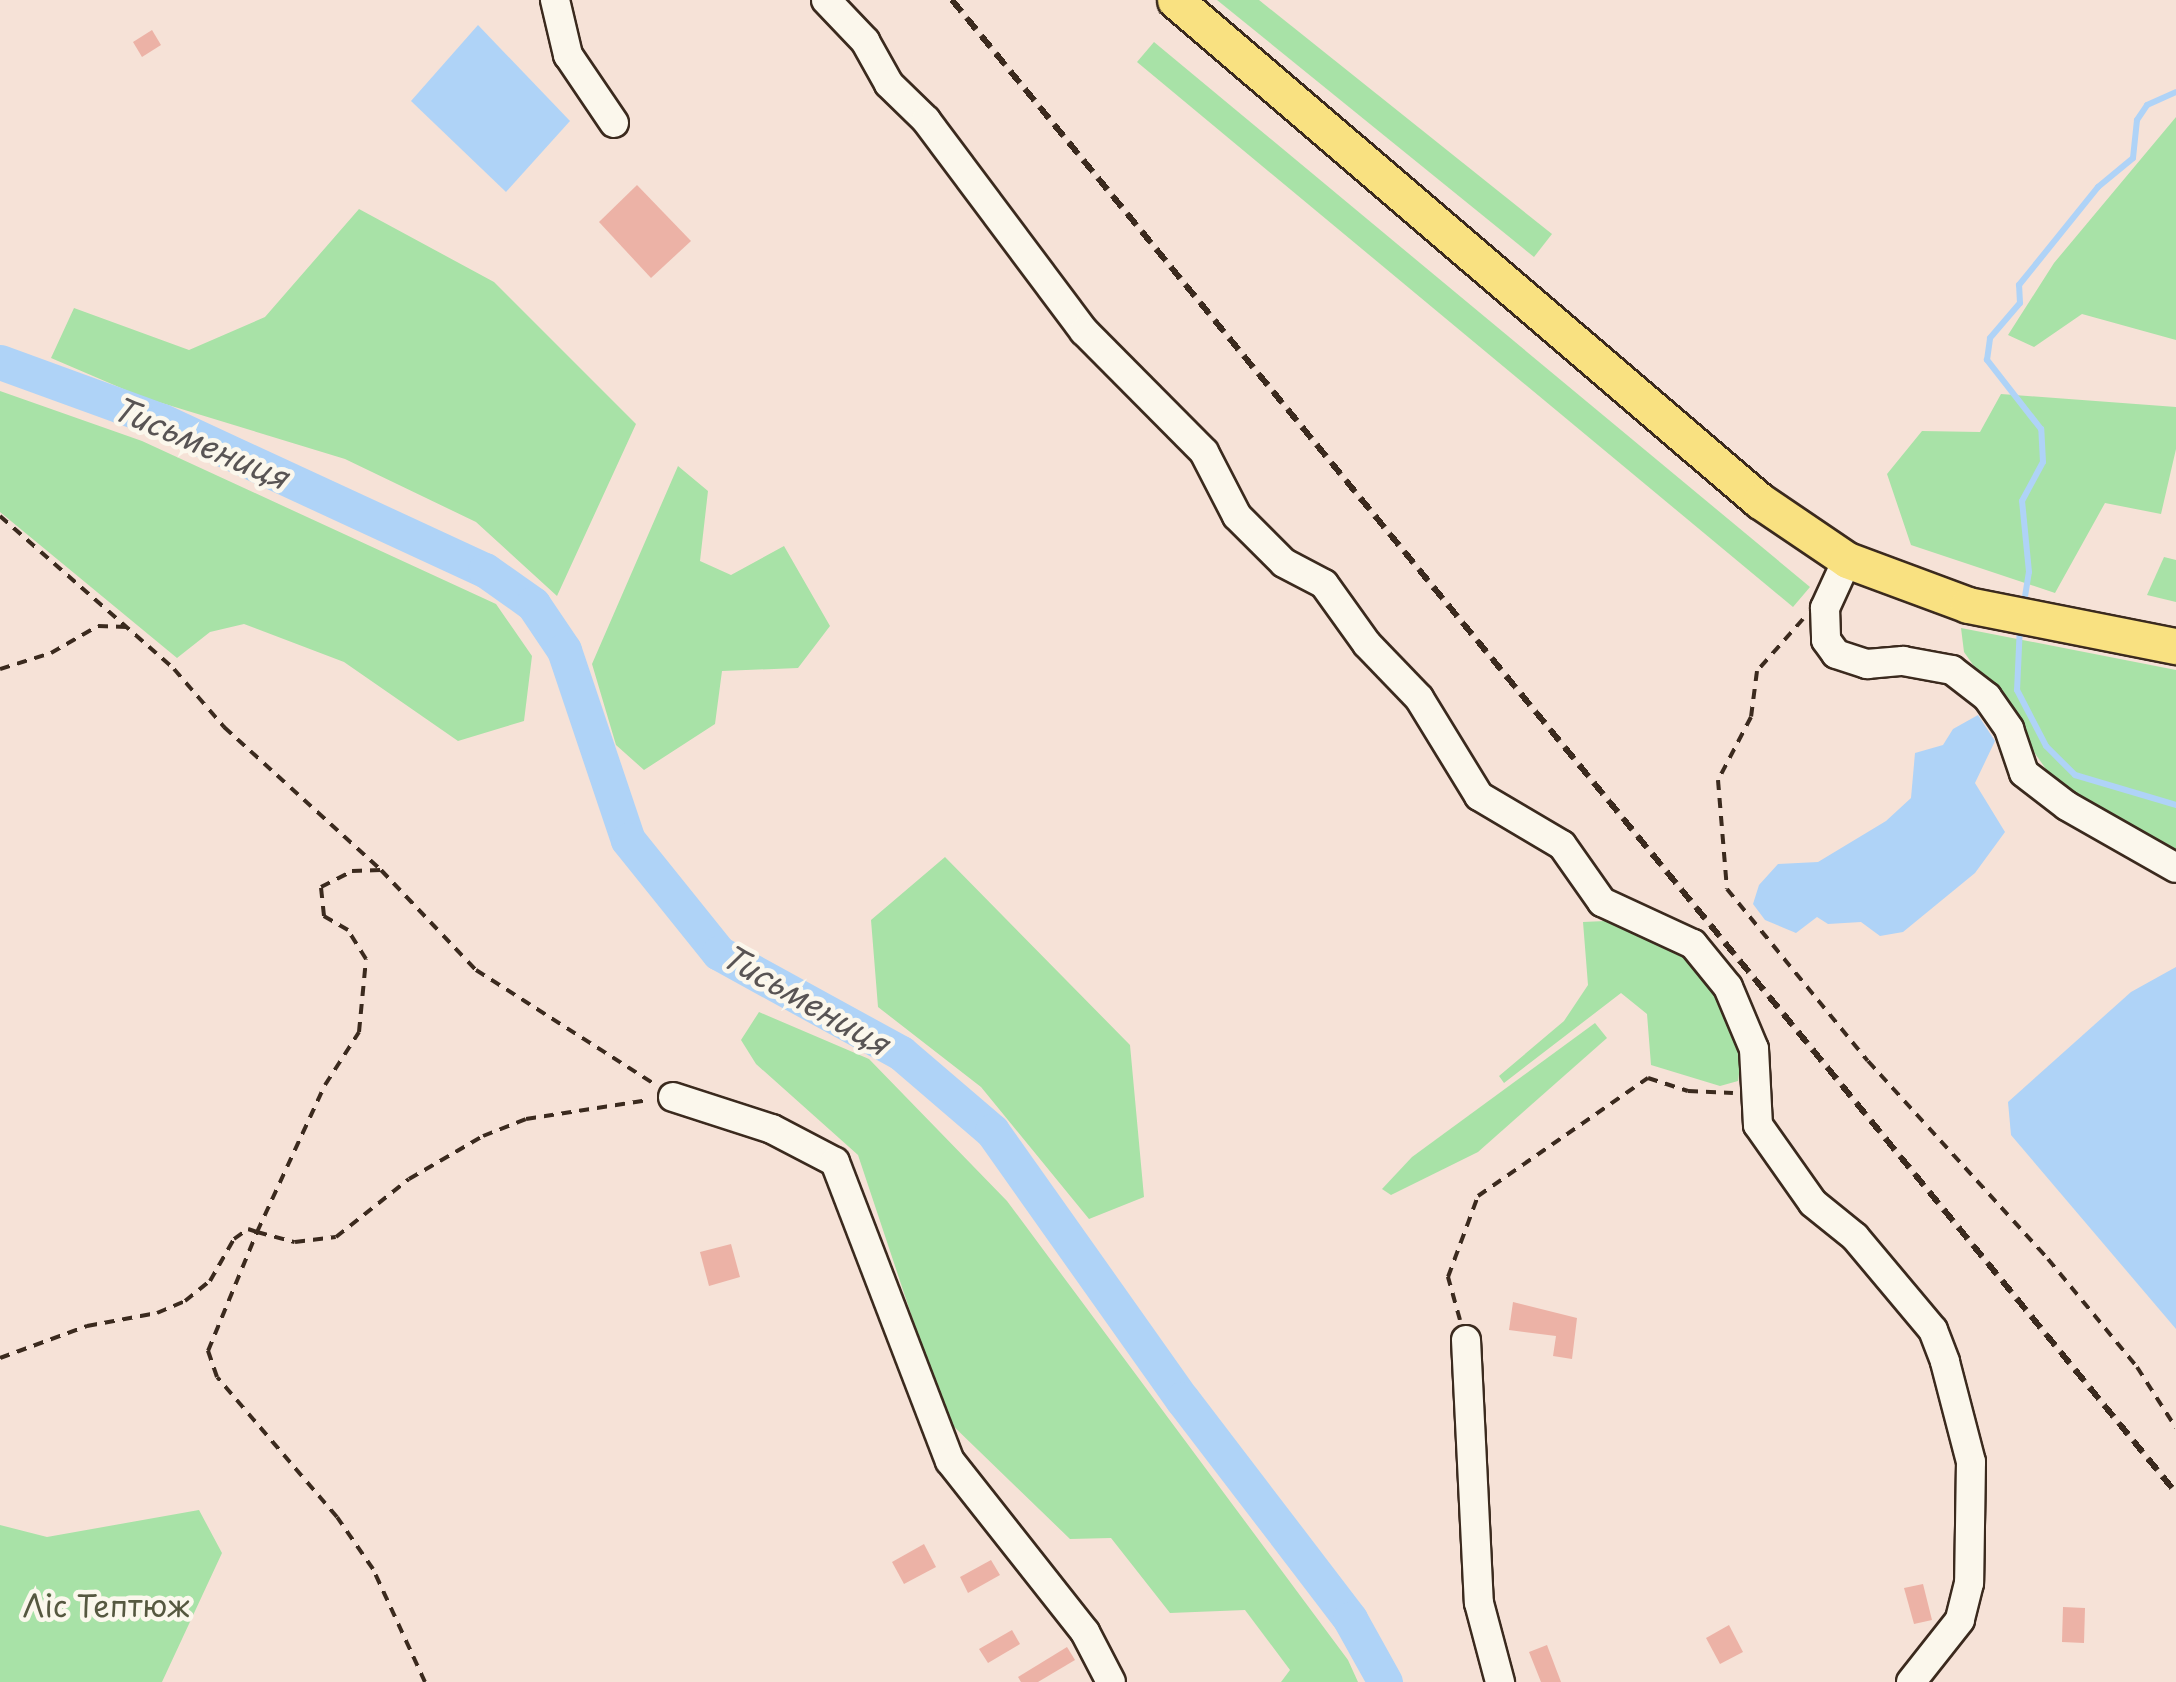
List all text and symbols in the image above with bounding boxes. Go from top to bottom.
water label: Тисьмениця [108,388,294,496]
water label: Тисьмениця [716,936,896,1062]
park label: Ліс Тептюж [22,1587,190,1623]

